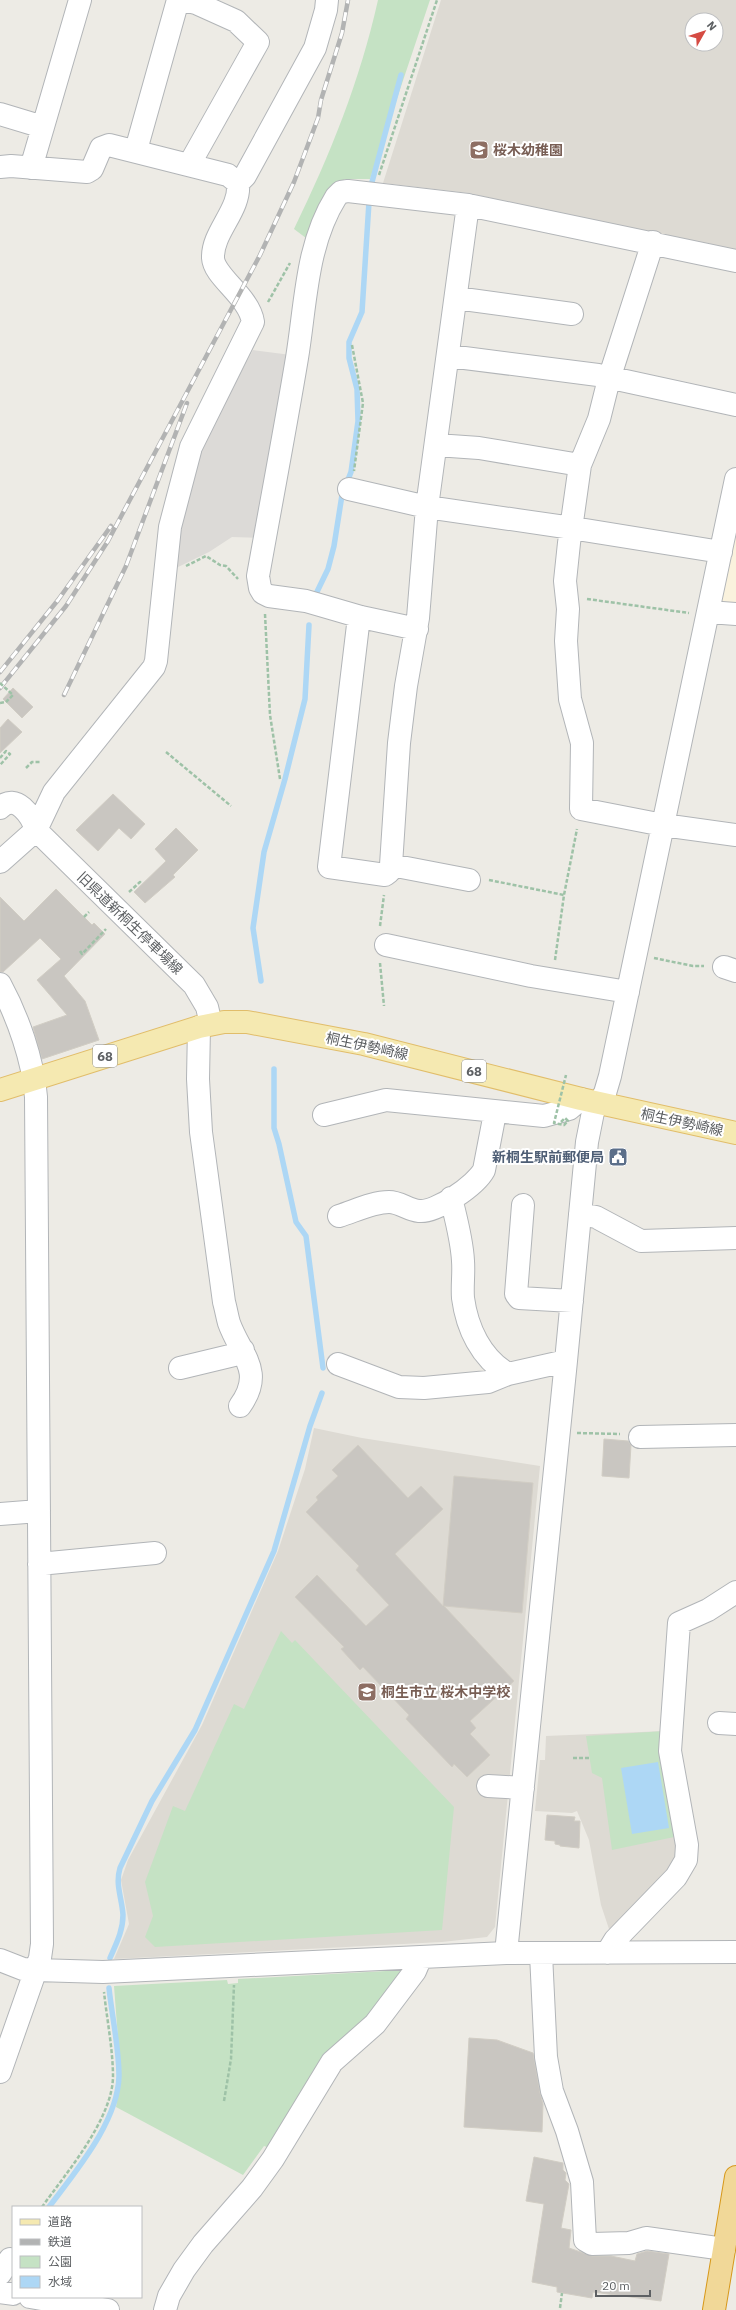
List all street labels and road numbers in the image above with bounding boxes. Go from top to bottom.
street label: 旧県道新桐生停車場線 [73,868,187,978]
street label: 桐生伊勢崎線 [324,1028,410,1064]
road number: 68 [93,1045,117,1067]
road number: 68 [462,1060,486,1082]
street label: 桐生伊勢崎線 [639,1104,725,1140]

